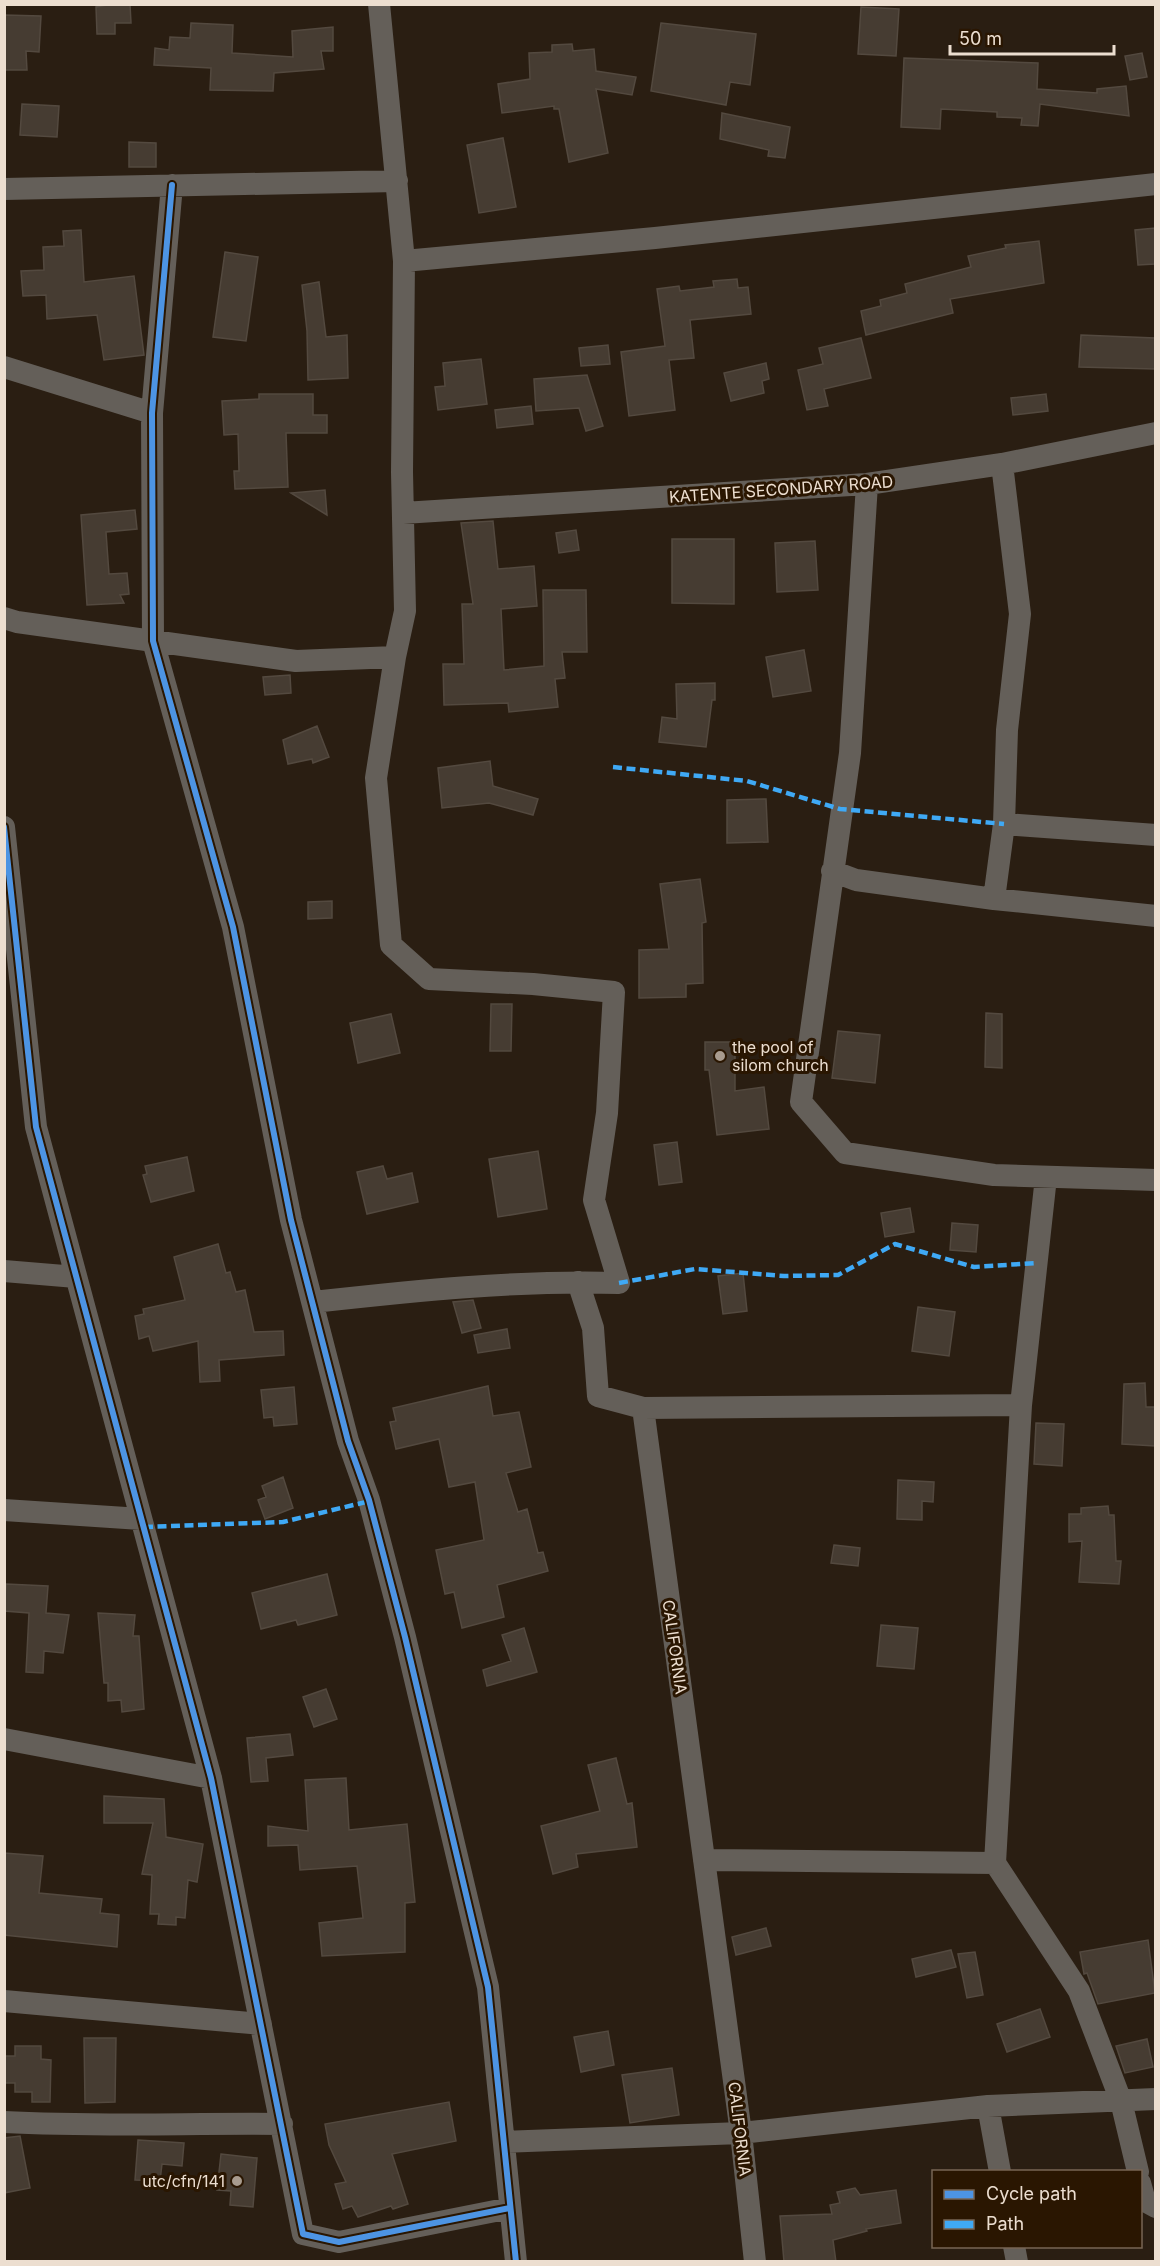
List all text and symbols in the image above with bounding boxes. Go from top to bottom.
scale bar [950,18,1114,56]
text: 50 m [959,28,1002,49]
street label: KATENTE SECONDARY ROAD [668,471,894,507]
place label: the pool of silom church [732,1037,829,1075]
marker: the pool of silom church [713,1049,727,1063]
street label: CALIFORNIA [658,1599,692,1695]
street label: CALIFORNIA [724,2081,756,2177]
legend [932,2170,1142,2248]
place label: utc/cfn/141 [142,2171,225,2191]
marker: utc/cfn/141 [230,2174,244,2188]
text: Cycle path [986,2183,1077,2204]
text: Path [986,2213,1024,2234]

